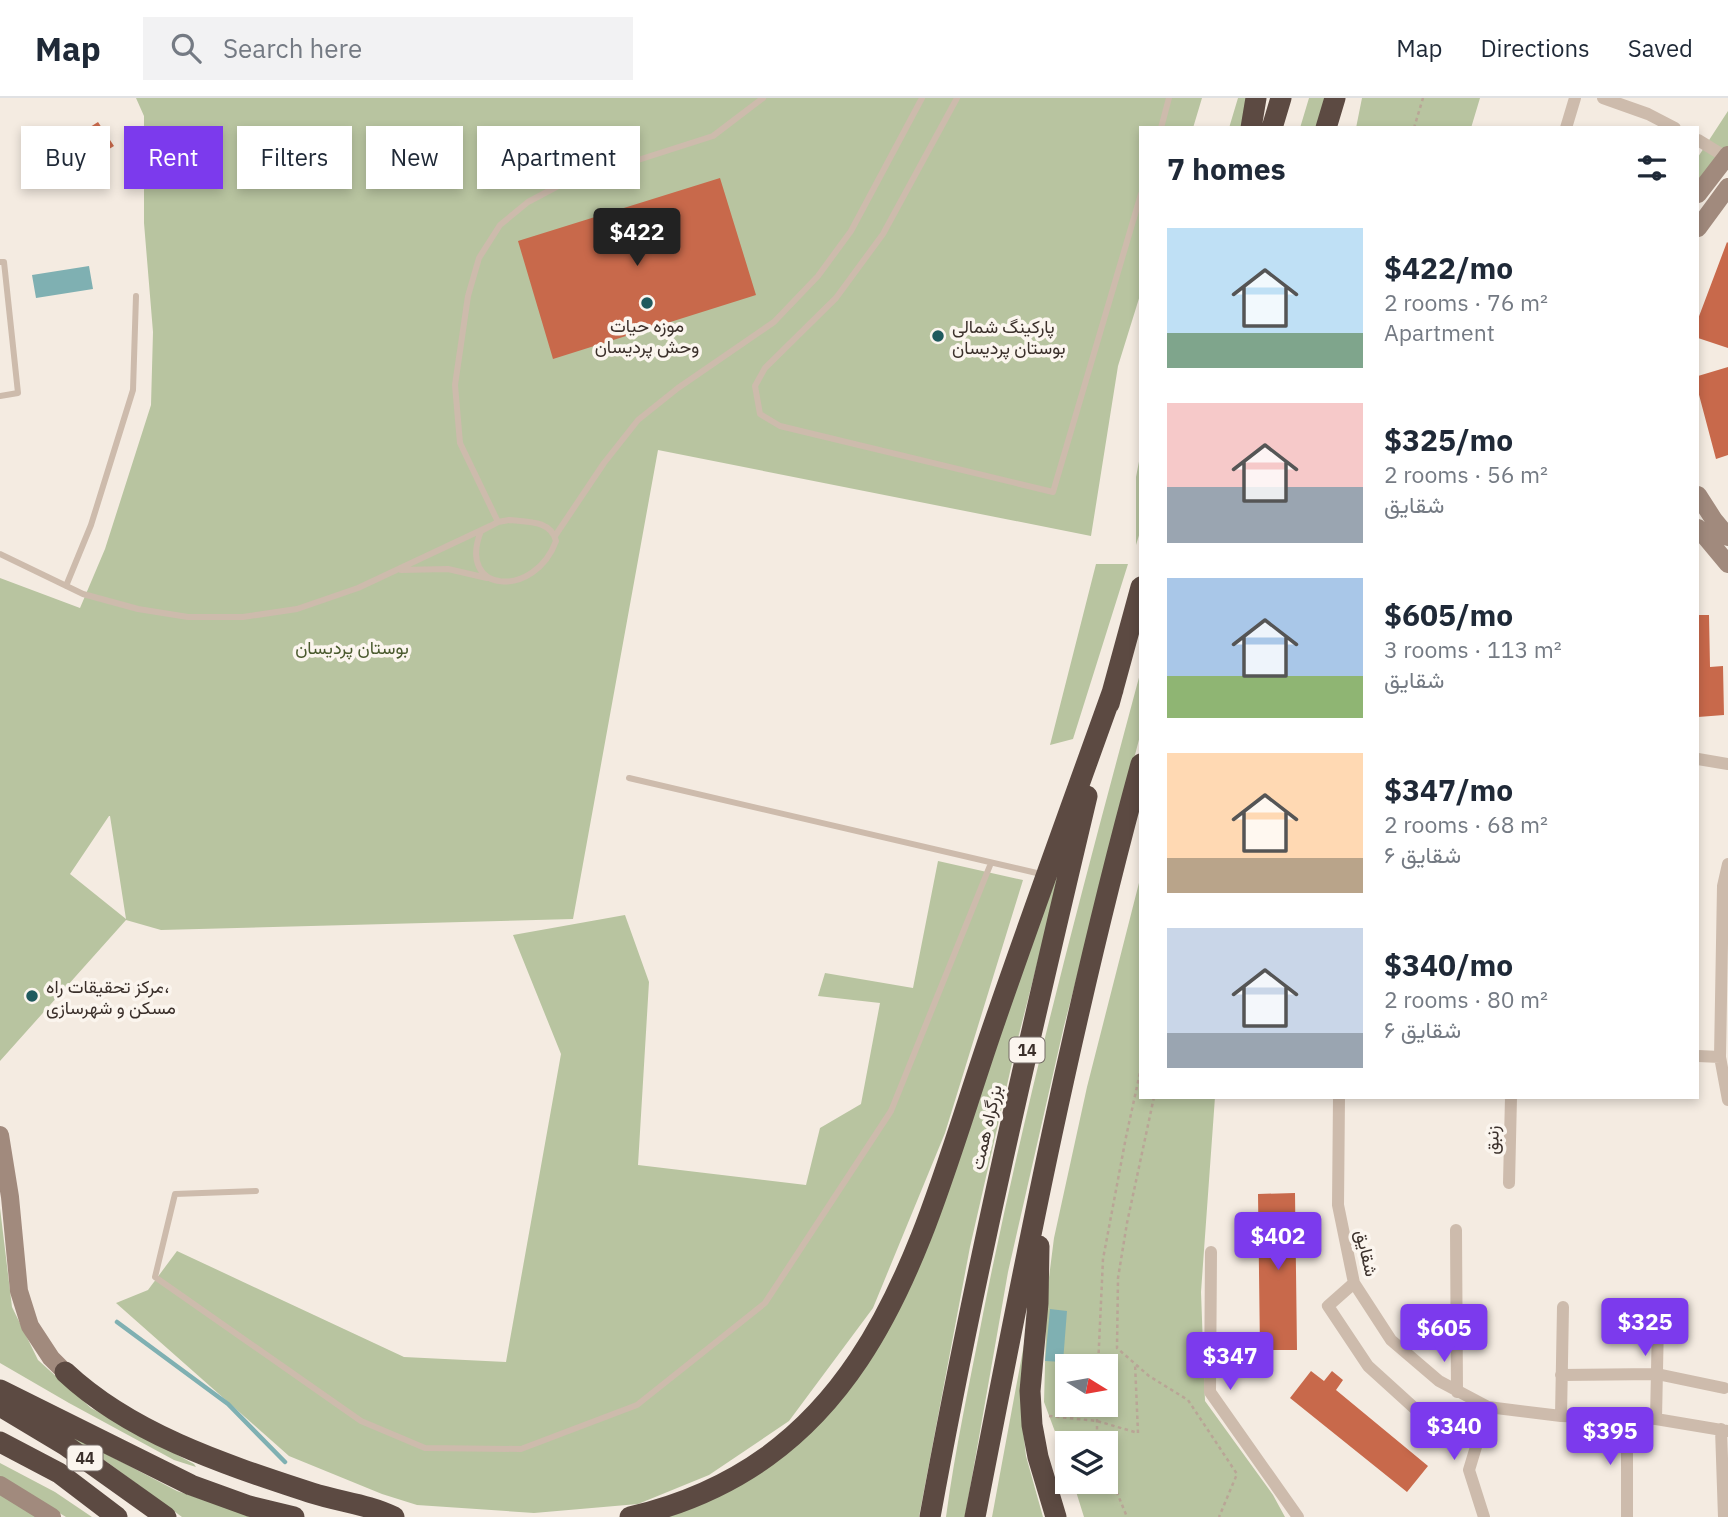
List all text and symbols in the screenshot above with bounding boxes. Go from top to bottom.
search box [143,17,633,80]
text: Map [35,27,101,70]
icon: search [167,29,205,67]
text: Search here [223,31,362,65]
text: Map [1396,32,1442,64]
text: Directions [1480,32,1590,64]
text: Saved [1628,32,1693,64]
chip: Buy [21,126,110,189]
chip: Rent [124,126,223,189]
chip: Filters [237,126,352,189]
chip: New [366,126,463,189]
chip: Apartment [477,126,640,189]
text: 7 homes [1167,149,1286,188]
icon: filters [1633,149,1671,187]
pin: $422 [596,208,678,268]
text: $422 [609,216,665,246]
text: $422/mo [1384,248,1513,287]
icon: home [1223,256,1307,340]
text: 2 rooms · 76 m² [1384,287,1548,317]
marker: موزه حیات وحش پردیسان [639,295,655,311]
place label: موزه حیات وحش پردیسان [595,314,699,359]
place label: پارکینگ شمالی بوستان پردیسان [952,315,1066,360]
text: Apartment [1384,317,1495,347]
marker: پارکینگ شمالی بوستان پردیسان [930,328,946,344]
text: $325/mo [1384,420,1513,459]
icon: home [1223,431,1307,515]
text: 2 rooms · 56 m² [1384,459,1548,489]
text: شقایق [1384,489,1445,519]
text: $605/mo [1384,595,1513,634]
icon: home [1223,606,1307,690]
text: 3 rooms · 113 m² [1384,634,1562,664]
park label: بوستان پردیسان [295,636,409,660]
text: شقایق [1384,664,1445,694]
text: $347/mo [1384,770,1513,809]
icon: home [1223,781,1307,865]
text: 2 rooms · 68 m² [1384,809,1548,839]
text: شقایق ۶ [1384,839,1461,869]
text: $340/mo [1384,945,1513,984]
icon: home [1223,956,1307,1040]
place label: مرکز تحقیقات راه، مسکن و شهرسازی [46,975,176,1019]
text: 2 rooms · 80 m² [1384,984,1548,1014]
marker: مرکز تحقیقات راه، مسکن و شهرسازی [24,988,40,1004]
text: شقایق ۶ [1384,1014,1461,1044]
road number: 14 [1010,1038,1044,1062]
street label: بزرگراه همت [965,1082,1007,1172]
street label: زنبق [1480,1125,1504,1155]
pin: $402 [1237,1212,1319,1272]
text: $402 [1250,1220,1306,1250]
street label: شقایق [1350,1227,1384,1279]
pin: $325 [1604,1298,1686,1358]
pin: $605 [1403,1304,1485,1364]
text: $325 [1617,1306,1673,1336]
text: $605 [1416,1312,1472,1342]
pin: $347 [1189,1332,1271,1392]
text: $347 [1202,1340,1258,1370]
north arrow [1055,1354,1118,1418]
map controls [1055,1354,1118,1494]
pin: $340 [1413,1402,1495,1462]
pin: $395 [1569,1408,1651,1467]
text: $340 [1426,1410,1482,1440]
text: $395 [1582,1415,1638,1445]
button: layers [1055,1431,1118,1494]
road number: 44 [68,1446,102,1470]

